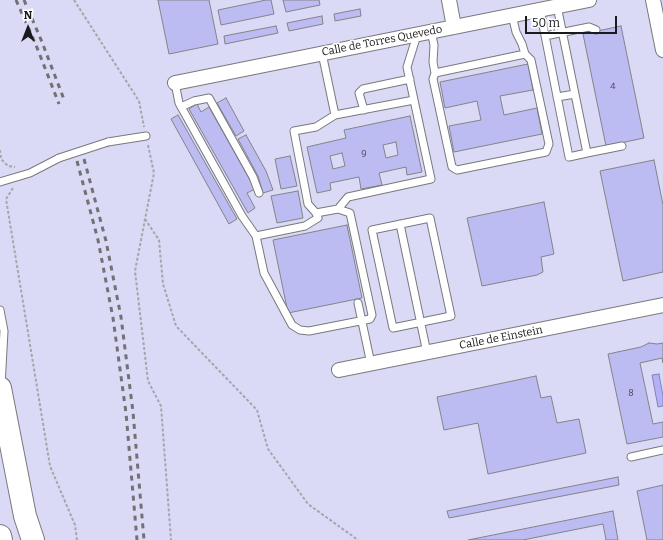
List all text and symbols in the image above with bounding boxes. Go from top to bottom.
north arrow [8,8,48,48]
scale bar [527,8,619,34]
text: N [24,9,32,22]
text: 50 m [532,16,560,30]
street label: Calle de Torres Quevedo [321,23,443,59]
house number: 4 [610,81,616,91]
house number: 9 [361,149,367,159]
street label: Calle de Einstein [458,323,544,353]
house number: 8 [628,388,634,398]

